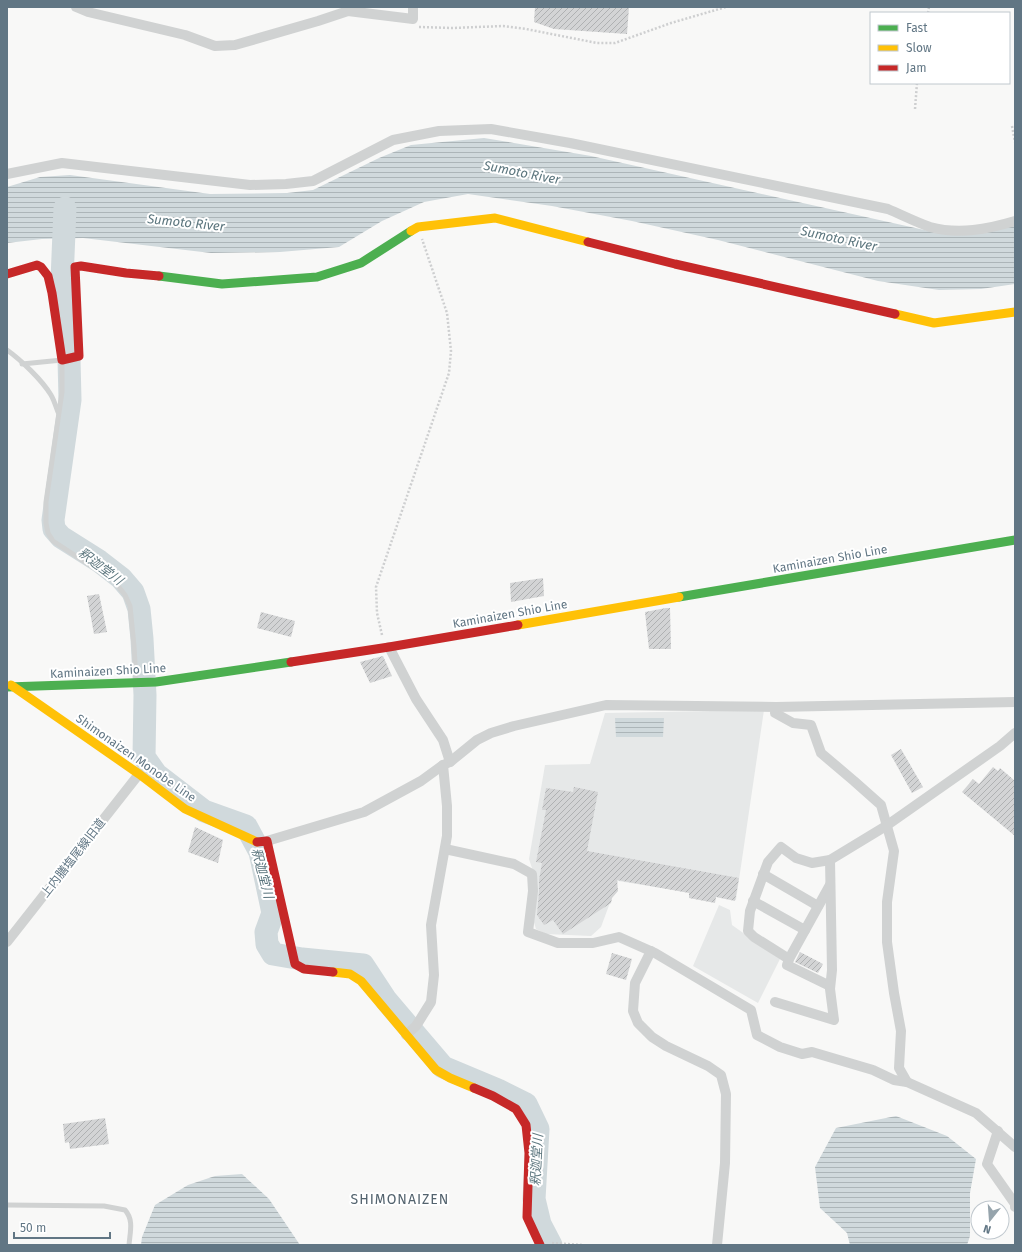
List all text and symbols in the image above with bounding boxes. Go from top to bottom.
legend [870,12,1010,84]
text: Fast [906,21,928,35]
text: Slow [906,41,932,55]
text: Jam [906,61,926,75]
water label: Sumoto River [481,158,562,187]
water label: Sumoto River [146,211,226,234]
water label: Sumoto River [798,223,879,254]
street label: Kaminaizen Shio Line [772,542,888,576]
water label: 釈迦堂川 [75,545,128,589]
street label: Kaminaizen Shio Line [452,597,568,631]
street label: Kaminaizen Shio Line [50,661,166,681]
street label: Shimonaizen Monobe Line [73,711,199,805]
street label: 上内膳塩尾線旧道 [38,816,108,900]
water label: 釈迦堂川 [249,846,277,902]
water label: 釈迦堂川 [528,1132,545,1186]
district label: SHIMONAIZEN [351,1191,449,1208]
north arrow [970,1200,1010,1240]
scale bar [14,1214,110,1240]
text: 50 m [20,1221,46,1235]
text: N [982,1222,993,1236]

